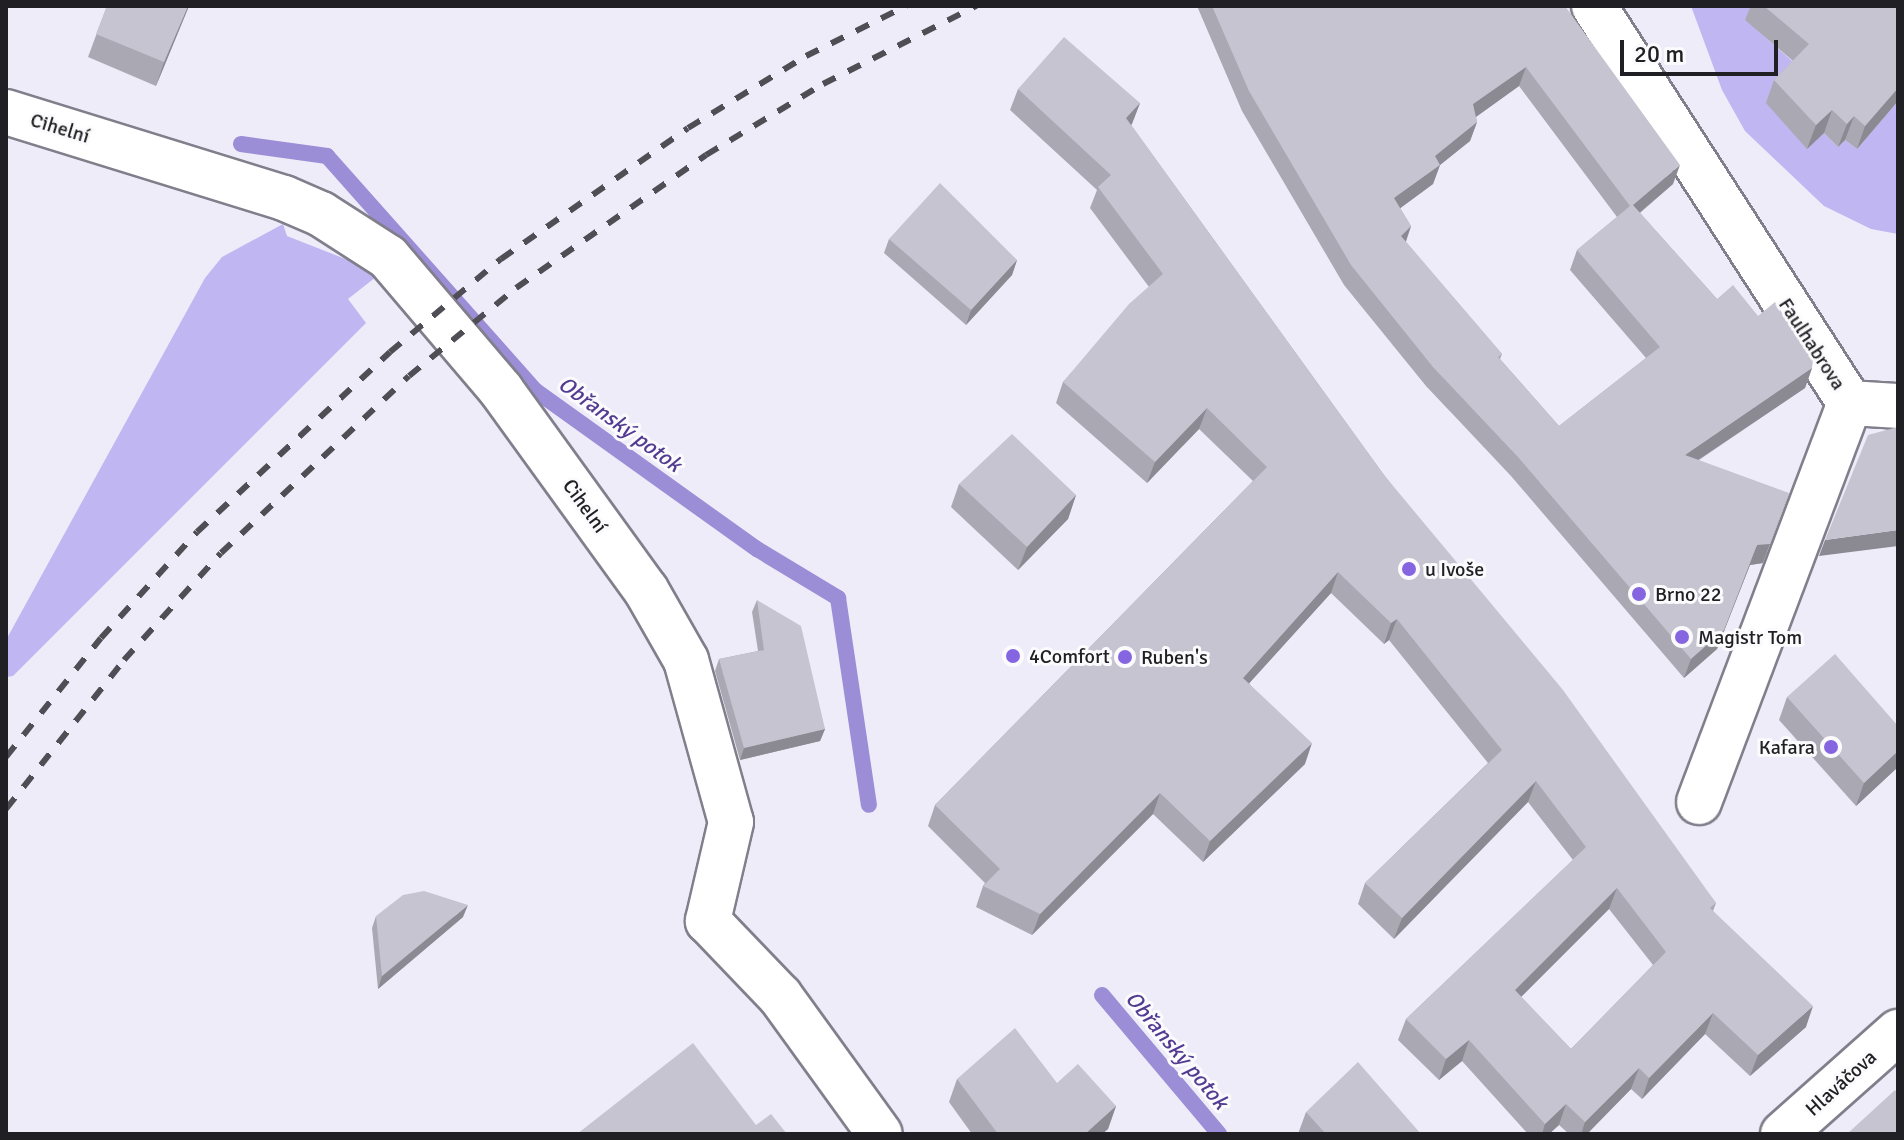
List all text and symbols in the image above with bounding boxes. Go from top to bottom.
scale bar [1624,24,1782,74]
text: 20 m [1634,39,1684,69]
street label: Cihelní [28,108,92,148]
street label: Faulhabrova [1773,294,1851,394]
water label: Obřanský potok [553,370,687,478]
street label: Cihelní [557,474,613,538]
place label: u Ivoše [1425,557,1484,581]
marker: u Ivoše [1400,560,1418,578]
place label: Brno 22 [1655,582,1721,606]
marker: Brno 22 [1630,585,1648,603]
place label: Magistr Tom [1698,625,1802,649]
marker: Magistr Tom [1673,628,1691,646]
place label: 4Comfort [1029,644,1110,668]
place label: Ruben's [1141,645,1208,669]
marker: 4Comfort [1004,647,1022,665]
marker: Ruben's [1116,648,1134,666]
place label: Kafara [1759,735,1815,759]
marker: Kafara [1822,738,1840,756]
water label: Obřanský potok [1120,986,1234,1114]
street label: Hlaváčova [1801,1045,1881,1121]

